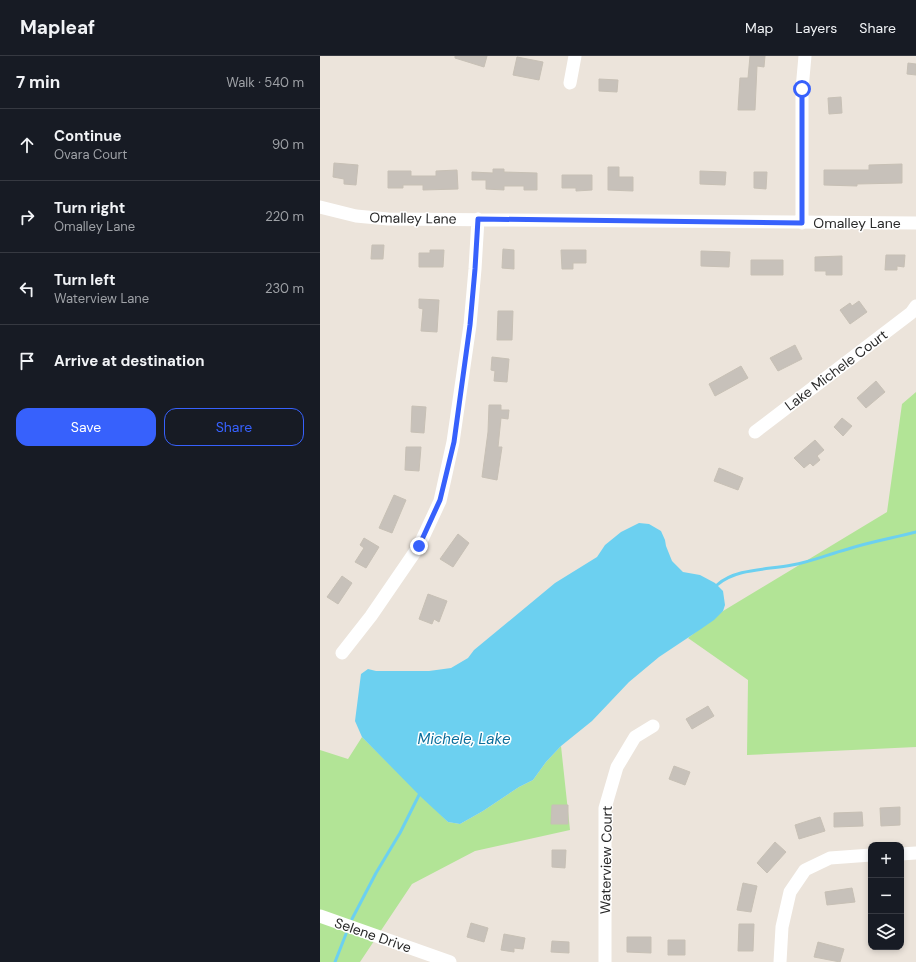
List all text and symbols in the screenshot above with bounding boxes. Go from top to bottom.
text: Mapleaf [20,15,95,40]
text: Map [745,19,773,37]
text: Layers [795,19,837,37]
text: Share [859,19,896,37]
text: 7 min [16,71,60,93]
text: Walk · 540 m [226,74,304,91]
route start [793,80,811,98]
text: Continue [54,126,122,146]
icon: ahead [16,134,38,156]
text: 90 m [272,136,304,153]
text: Ovara Court [54,146,127,163]
text: Turn right [54,198,125,218]
icon: right [16,206,38,228]
text: 220 m [265,208,304,225]
street label: Omalley Lane [369,208,457,228]
street label: Omalley Lane [813,214,901,232]
text: Omalley Lane [54,218,135,235]
text: Turn left [54,270,115,290]
icon: left [16,278,38,300]
text: 230 m [265,280,304,297]
text: Waterview Lane [54,290,149,307]
street label: Lake Michele Court [781,325,891,415]
icon: arrive [16,350,38,372]
text: Arrive at destination [54,351,205,371]
button: Save [16,408,156,446]
button: Share [164,408,304,446]
route end [410,537,428,555]
water label: Michele, Lake [418,729,511,749]
street label: Waterview Court [596,806,616,914]
map controls [868,842,904,950]
button: + [868,842,904,878]
button: − [868,878,904,914]
street label: Selene Drive [332,913,414,957]
button: layers [868,914,904,950]

